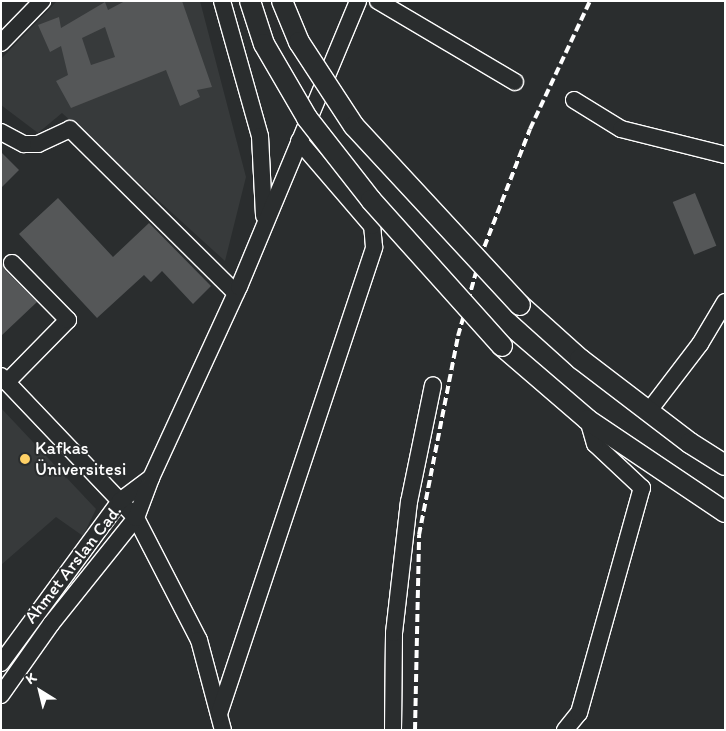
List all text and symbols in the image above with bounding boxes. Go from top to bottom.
place label: Kafkas Üniversitesi [35,438,126,480]
marker: Kafkas Üniversitesi [19,453,31,465]
street label: Ahmet Arslan Cad. [20,500,126,628]
north arrow [15,666,65,716]
text: K [22,669,40,688]

